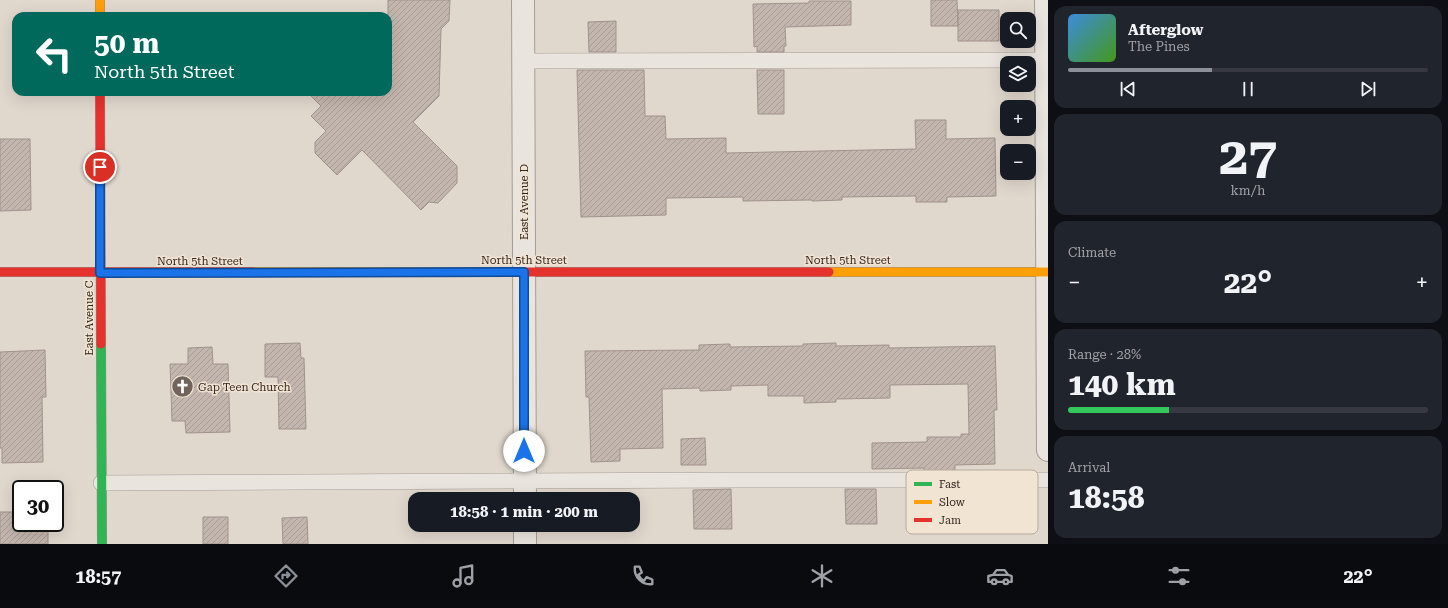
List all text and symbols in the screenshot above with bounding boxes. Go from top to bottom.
map controls [1000,12,1036,180]
button: search [1000,12,1036,48]
text: Afterglow [1128,21,1203,39]
text: 50 m [94,27,159,60]
icon: left [28,28,80,80]
text: The Pines [1128,39,1190,54]
button: layers [1000,56,1036,92]
text: North 5th Street [94,61,234,82]
icon: previous [1117,78,1139,100]
icon: pause [1237,78,1259,100]
icon: next [1357,78,1379,100]
button: + [1000,100,1036,136]
text: 27 [1219,126,1277,187]
button: − [1000,144,1036,180]
pin [83,150,117,184]
icon: arrive [89,156,111,178]
street label: East Avenue D [518,164,531,240]
text: km/h [1231,183,1265,198]
text: Climate [1068,245,1116,260]
street label: North 5th Street [481,254,567,267]
street label: North 5th Street [805,254,891,267]
street label: North 5th Street [157,255,243,268]
text: 22° [1224,265,1272,300]
text: − [1068,270,1080,295]
text: + [1416,270,1428,295]
street label: East Avenue C [83,280,96,356]
text: Range · 28% [1068,347,1141,362]
text: 140 km [1068,367,1176,402]
church icon: Gap Teen Church [169,374,195,400]
place label: Gap Teen Church [198,381,291,394]
position arrow [503,430,545,472]
text: Arrival [1068,460,1110,475]
legend [906,470,1038,534]
text: Fast [939,478,960,491]
speed limit sign: 30 [12,480,64,532]
text: 18:58 [1068,480,1145,515]
text: Slow [939,496,966,509]
text: 18:58 · 1 min · 200 m [450,503,598,521]
text: Jam [939,514,961,527]
icon: directions [272,562,300,590]
icon: music [450,562,478,590]
icon: phone [629,562,657,590]
icon: climate [808,562,836,590]
icon: car [986,562,1014,590]
icon: filters [1165,562,1193,590]
text: 18:57 [75,566,121,587]
text: 22° [1344,566,1373,587]

